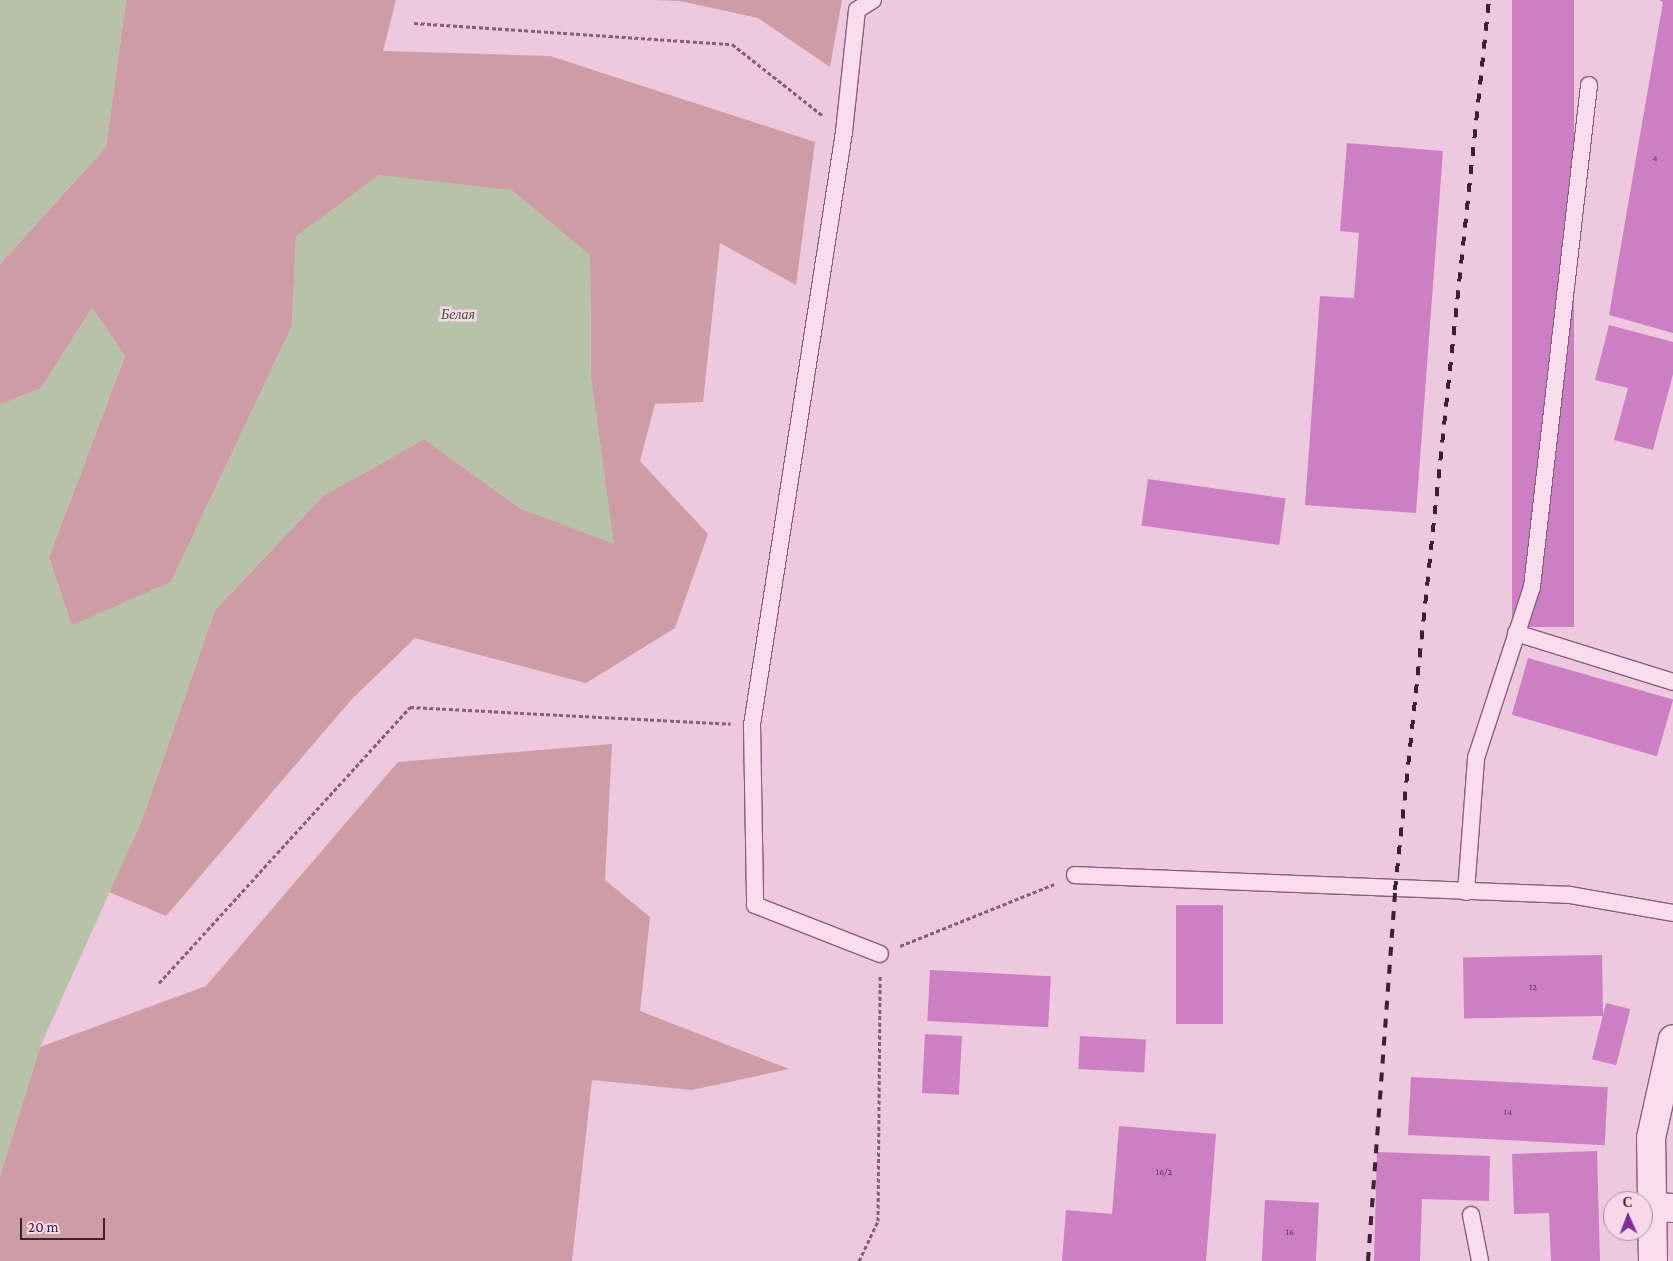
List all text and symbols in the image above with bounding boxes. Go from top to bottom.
house number: 4 [1652,152,1658,164]
water label: Белая [441,306,475,322]
house number: 12 [1529,981,1537,993]
house number: 14 [1504,1106,1512,1118]
house number: 16/2 [1156,1166,1172,1178]
north arrow [1603,1191,1653,1241]
text: С [1622,1194,1633,1210]
scale bar [22,1208,108,1240]
text: 20 m [28,1219,59,1235]
house number: 16 [1286,1226,1294,1238]

